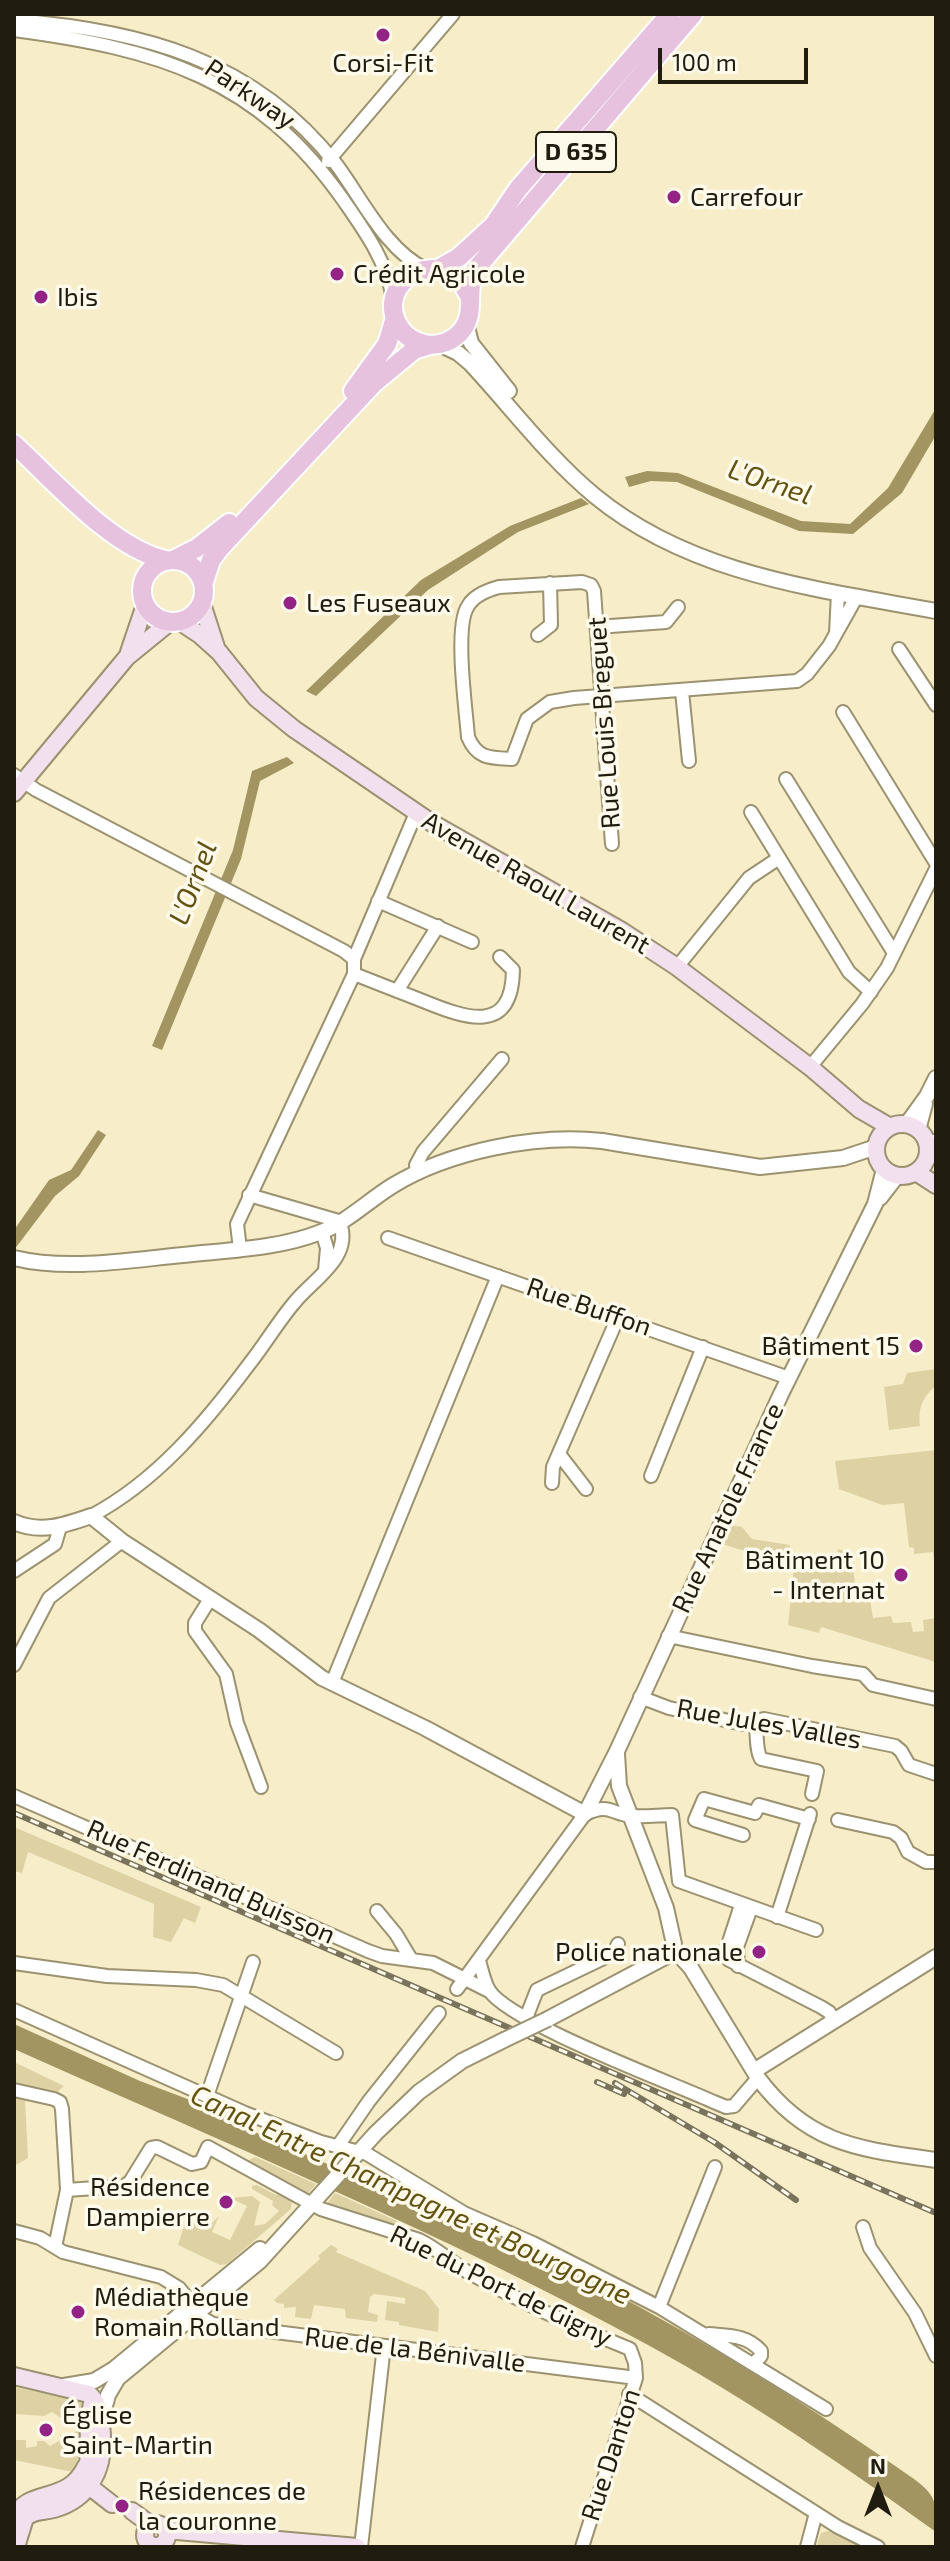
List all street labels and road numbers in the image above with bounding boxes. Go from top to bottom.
street label: Parkway [199,52,301,136]
road number: D 635 [536,132,616,172]
street label: Rue Louis Breguet [581,616,627,830]
street label: Avenue Raoul Laurent [417,805,655,961]
street label: Rue Buffon [523,1271,655,1343]
street label: Rue Anatole France [666,1398,790,1618]
street label: Rue Jules Valles [674,1692,864,1756]
street label: Rue Ferdinand Buisson [82,1813,340,1951]
street label: Rue du Port de Gigny [385,2219,617,2353]
street label: Rue de la Bénivalle [303,2321,527,2379]
street label: Rue Danton [575,2385,647,2525]

